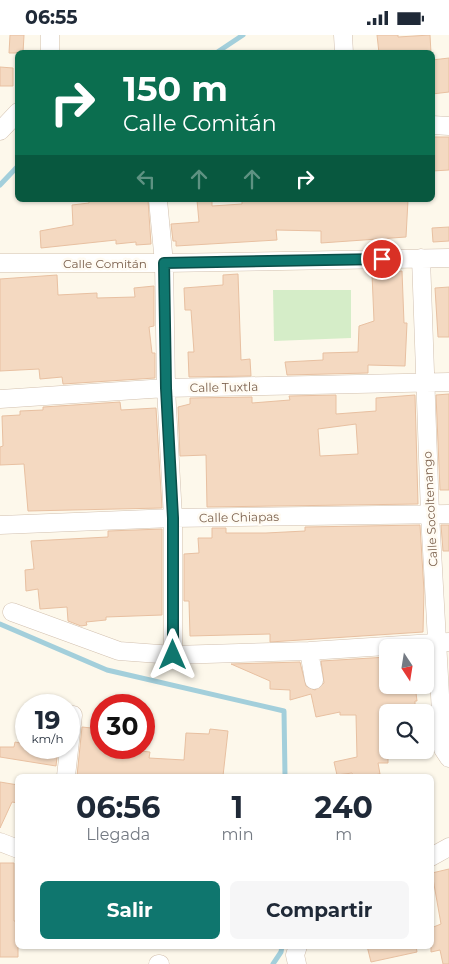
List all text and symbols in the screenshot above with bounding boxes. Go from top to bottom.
text: 06:55 [25,6,78,29]
text: 150 m [123,67,228,110]
icon: right [40,70,105,135]
text: Calle Comitán [123,110,277,137]
icon: left [132,165,160,193]
icon: ahead [185,165,213,193]
icon: ahead [238,165,266,193]
icon: right [291,165,319,193]
pin [361,238,403,280]
icon: arrive [368,245,396,273]
street label: Calle Comitán [63,256,147,271]
street label: Calle Tuxtla [190,379,258,395]
street label: Calle Socoltenango [419,451,441,567]
street label: Calle Chiapas [199,509,279,525]
position arrow [146,628,198,680]
north arrow [379,639,434,694]
map controls [379,639,434,759]
speed limit sign: 30 [90,694,155,759]
button: search [379,704,434,759]
text: 19 [35,705,60,735]
text: km/h [31,731,64,746]
text: 06:56 [76,789,160,826]
text: 1 [232,789,243,826]
text: 240 [315,789,373,826]
text: Llegada [86,825,150,844]
text: min [221,825,253,844]
text: m [335,825,352,844]
button: Salir [40,881,220,939]
button: Compartir [230,881,409,939]

